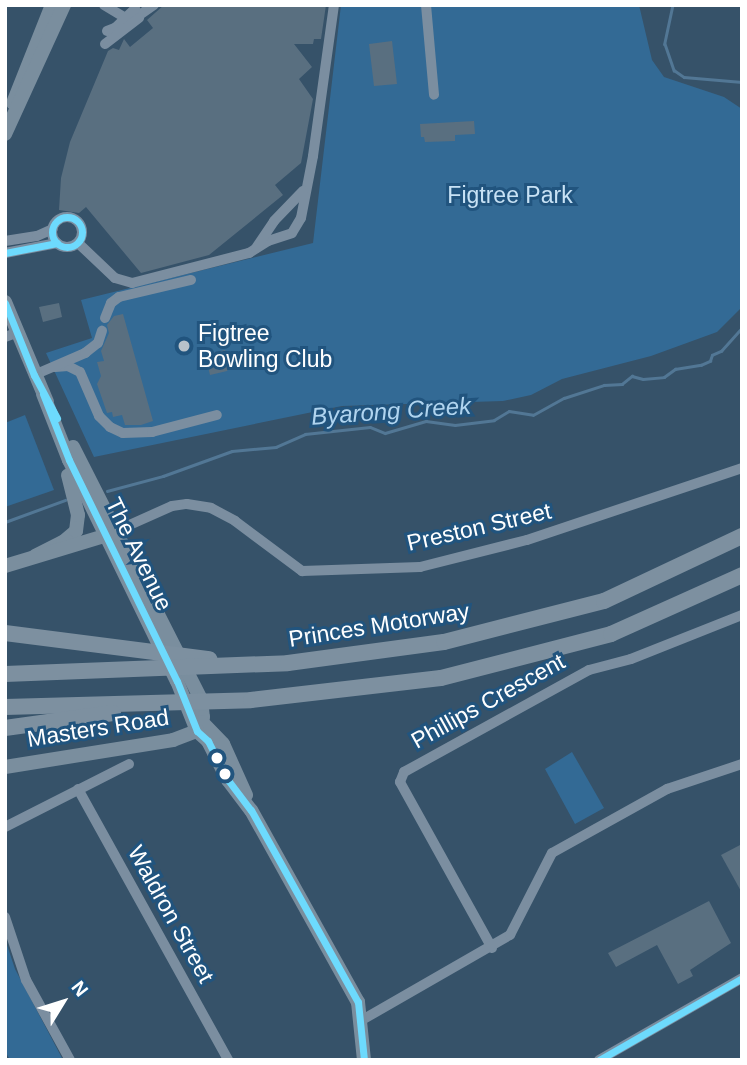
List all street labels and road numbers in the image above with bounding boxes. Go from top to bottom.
street label: The Avenue [100,492,178,616]
street label: Preston Street [404,497,554,557]
street label: Princes Motorway [287,597,471,653]
street label: Phillips Crescent [406,647,570,755]
street label: Masters Road [25,703,171,753]
street label: Waldron Street [122,841,220,987]

